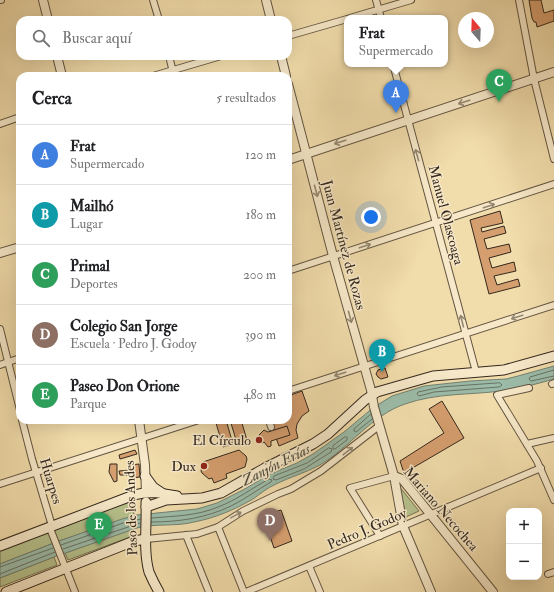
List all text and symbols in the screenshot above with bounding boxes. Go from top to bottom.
north arrow [458,12,494,48]
popup [344,15,448,67]
search box [16,16,292,60]
text: Frat [359,24,385,43]
icon: search [30,27,52,49]
text: Buscar aquí [62,29,131,48]
text: Supermercado [359,43,433,59]
pin: C [486,69,512,102]
pin: A [383,80,409,113]
text: Cerca [32,88,72,109]
text: 5 resultados [216,90,276,106]
one-way arrow [457,99,470,106]
text: Frat [70,137,96,156]
one-way arrow [334,139,347,146]
text: A [41,147,49,163]
text: 120 m [245,147,276,163]
one-way arrow [413,149,420,162]
text: Supermercado [70,156,144,172]
street label: Manuel Olascoaga [425,163,467,267]
street label: Juan Martínez de Rozas [318,177,370,312]
one-way arrow [313,185,320,198]
text: Mailhó [70,197,114,216]
one-way arrow [482,202,495,209]
text: B [41,207,49,223]
text: 180 m [246,207,276,223]
your location [361,207,381,227]
text: Lugar [70,216,103,232]
one-way arrow [358,242,371,249]
text: Primal [70,257,110,276]
text: C [40,267,50,283]
text: 200 m [243,267,276,283]
text: Deportes [70,276,118,292]
one-way arrow [347,310,354,323]
one-way arrow [511,314,523,322]
one-way arrow [458,315,465,328]
text: Colegio San Jorge [70,317,177,336]
text: D [40,327,50,343]
text: 390 m [245,327,276,343]
text: Escuela · Pedro J. Godoy [70,336,197,352]
pin: B [369,339,395,372]
one-way arrow [334,371,346,379]
text: Paseo Don Orione [70,377,180,396]
text: E [40,387,50,403]
text: 480 m [243,387,276,403]
text: Parque [70,396,106,412]
place label: El Círculo [192,432,251,449]
marker: El Círculo [254,435,264,445]
water label: Zanjón Frías [238,439,314,491]
one-way arrow [343,446,354,455]
street label: Huarpes [35,456,66,507]
place label: Dux [171,458,197,475]
street label: Paso de los Andes [121,460,141,556]
marker: Dux [199,461,209,471]
street label: Mariano Necochea [400,463,482,555]
street label: Pedro J. Godoy [325,504,410,554]
pin: D [257,508,283,541]
map controls [506,508,542,580]
button: + [506,508,542,544]
one-way arrow [230,511,242,519]
pin: E [86,512,112,545]
button: − [506,544,542,580]

